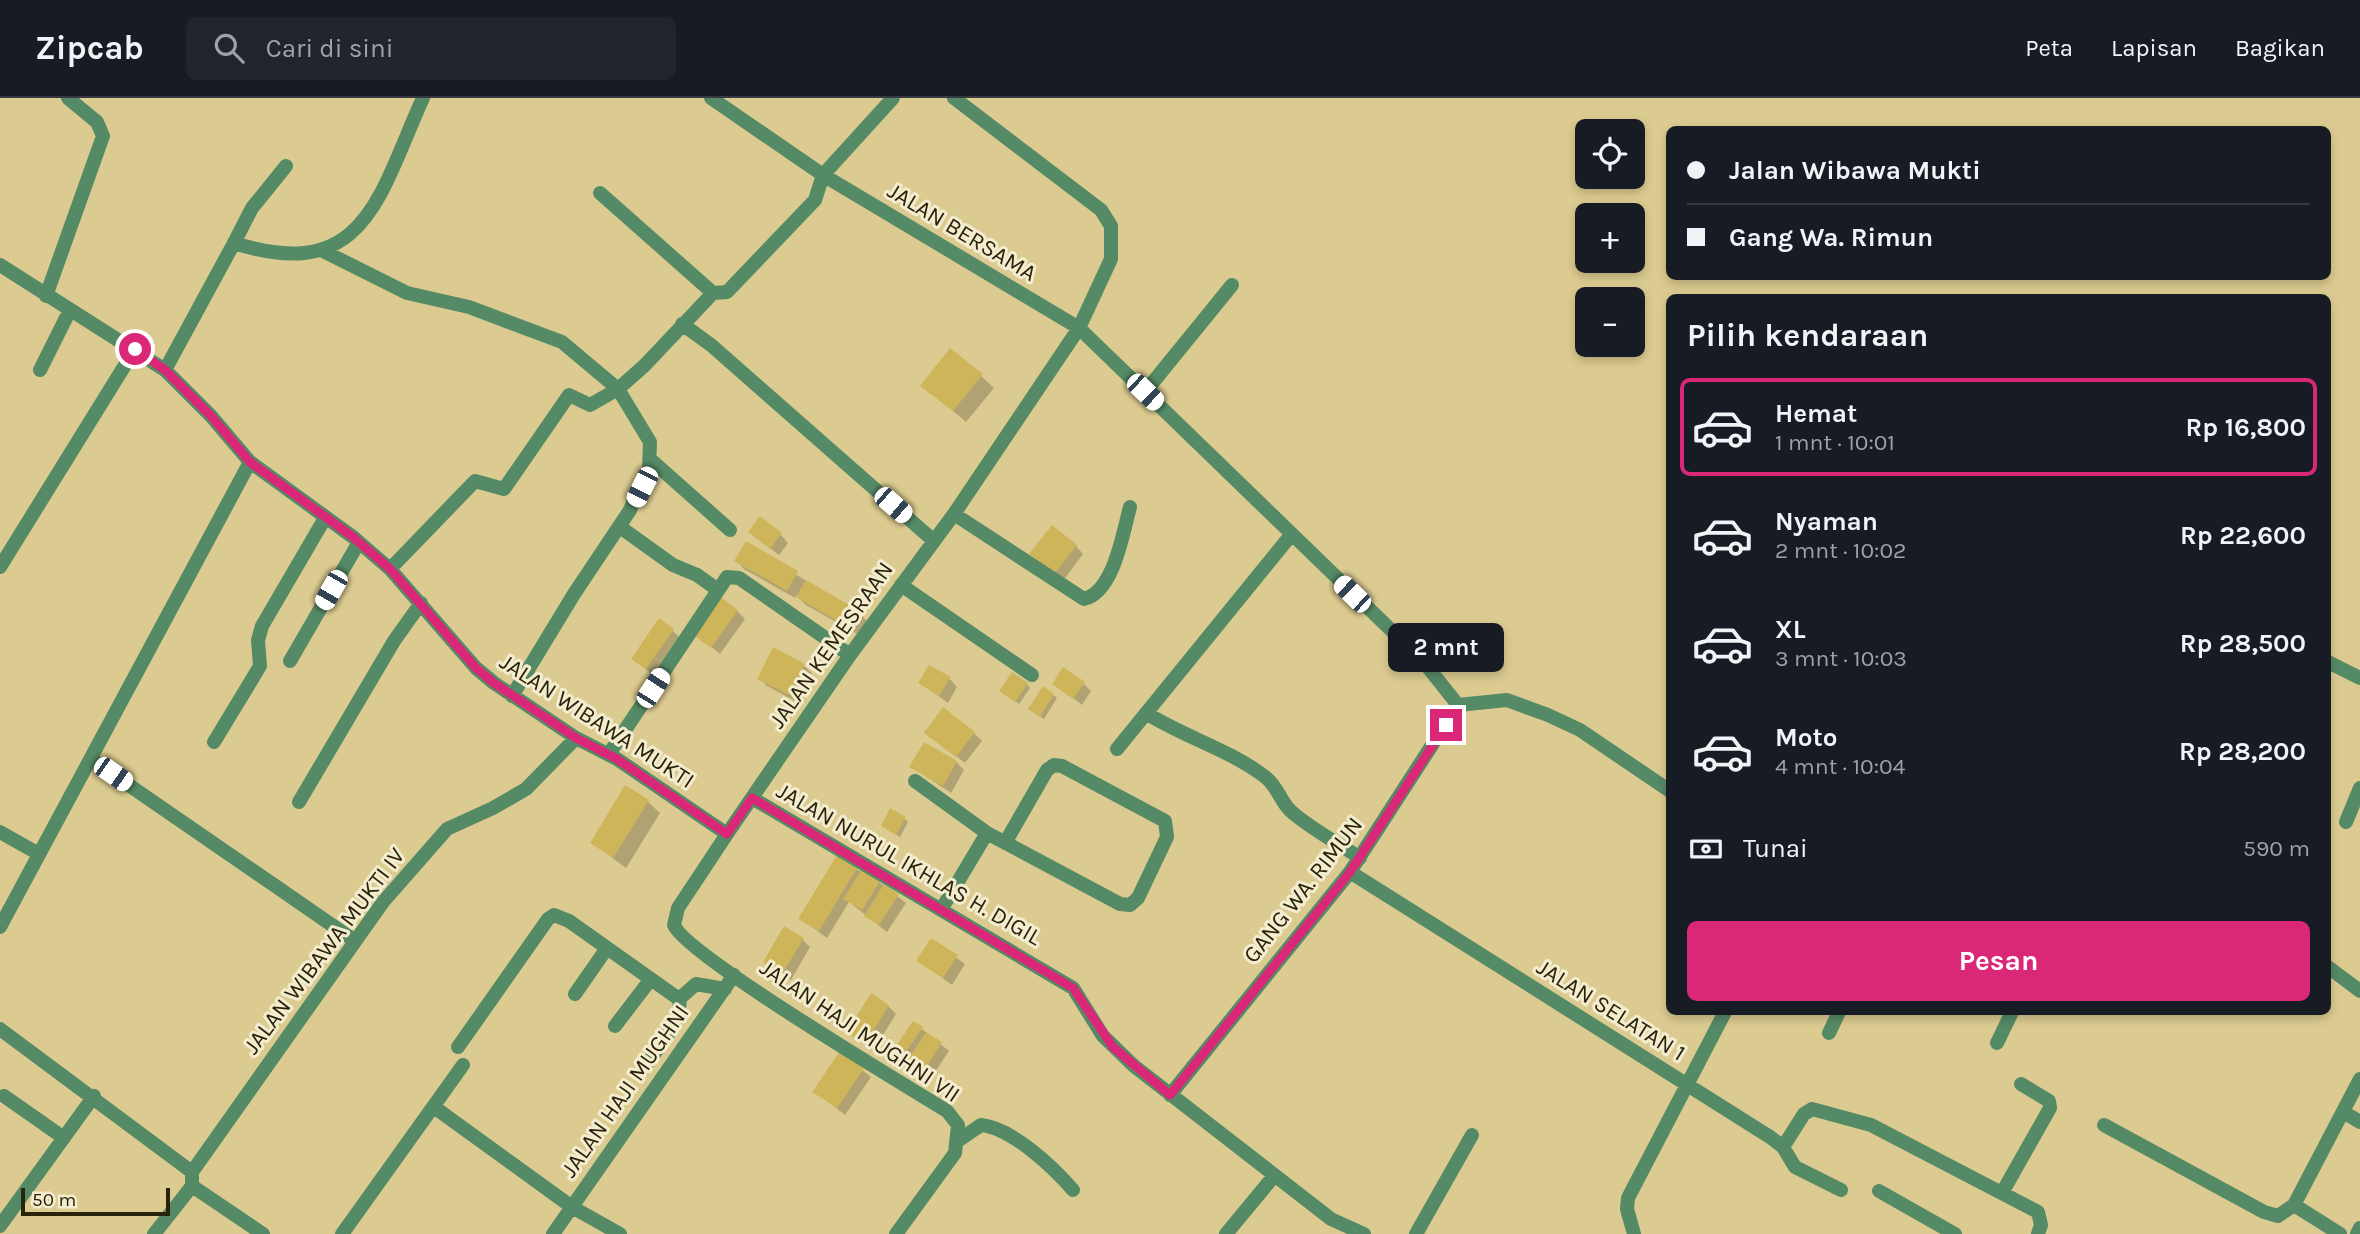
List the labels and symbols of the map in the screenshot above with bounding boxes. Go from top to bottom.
street label: JALAN BERSAMA [883,177,1041,287]
route start [119,333,151,365]
car [1123,370,1168,414]
car [624,464,661,510]
car [871,483,916,527]
street label: JALAN KEMESRAAN [763,557,899,733]
car [312,567,351,613]
car [1330,572,1375,616]
callout: 2 mnt [1388,624,1504,672]
street label: JALAN WIBAWA MUKTI [495,648,699,794]
car [633,665,674,711]
route end [1430,709,1462,741]
car [90,753,137,795]
street label: JALAN NURUL IKHLAS H. DIGIL [772,777,1046,951]
street label: GANG WA. RIMUN [1238,812,1368,968]
street label: JALAN WIBAWA MUKTI IV [238,842,410,1059]
street label: JALAN SELATAN 1 [1532,953,1690,1067]
street label: JALAN HAJI MUGHNI VII [755,954,965,1108]
street label: JALAN HAJI MUGHNI [555,1000,695,1182]
scale bar [21,1185,170,1217]

